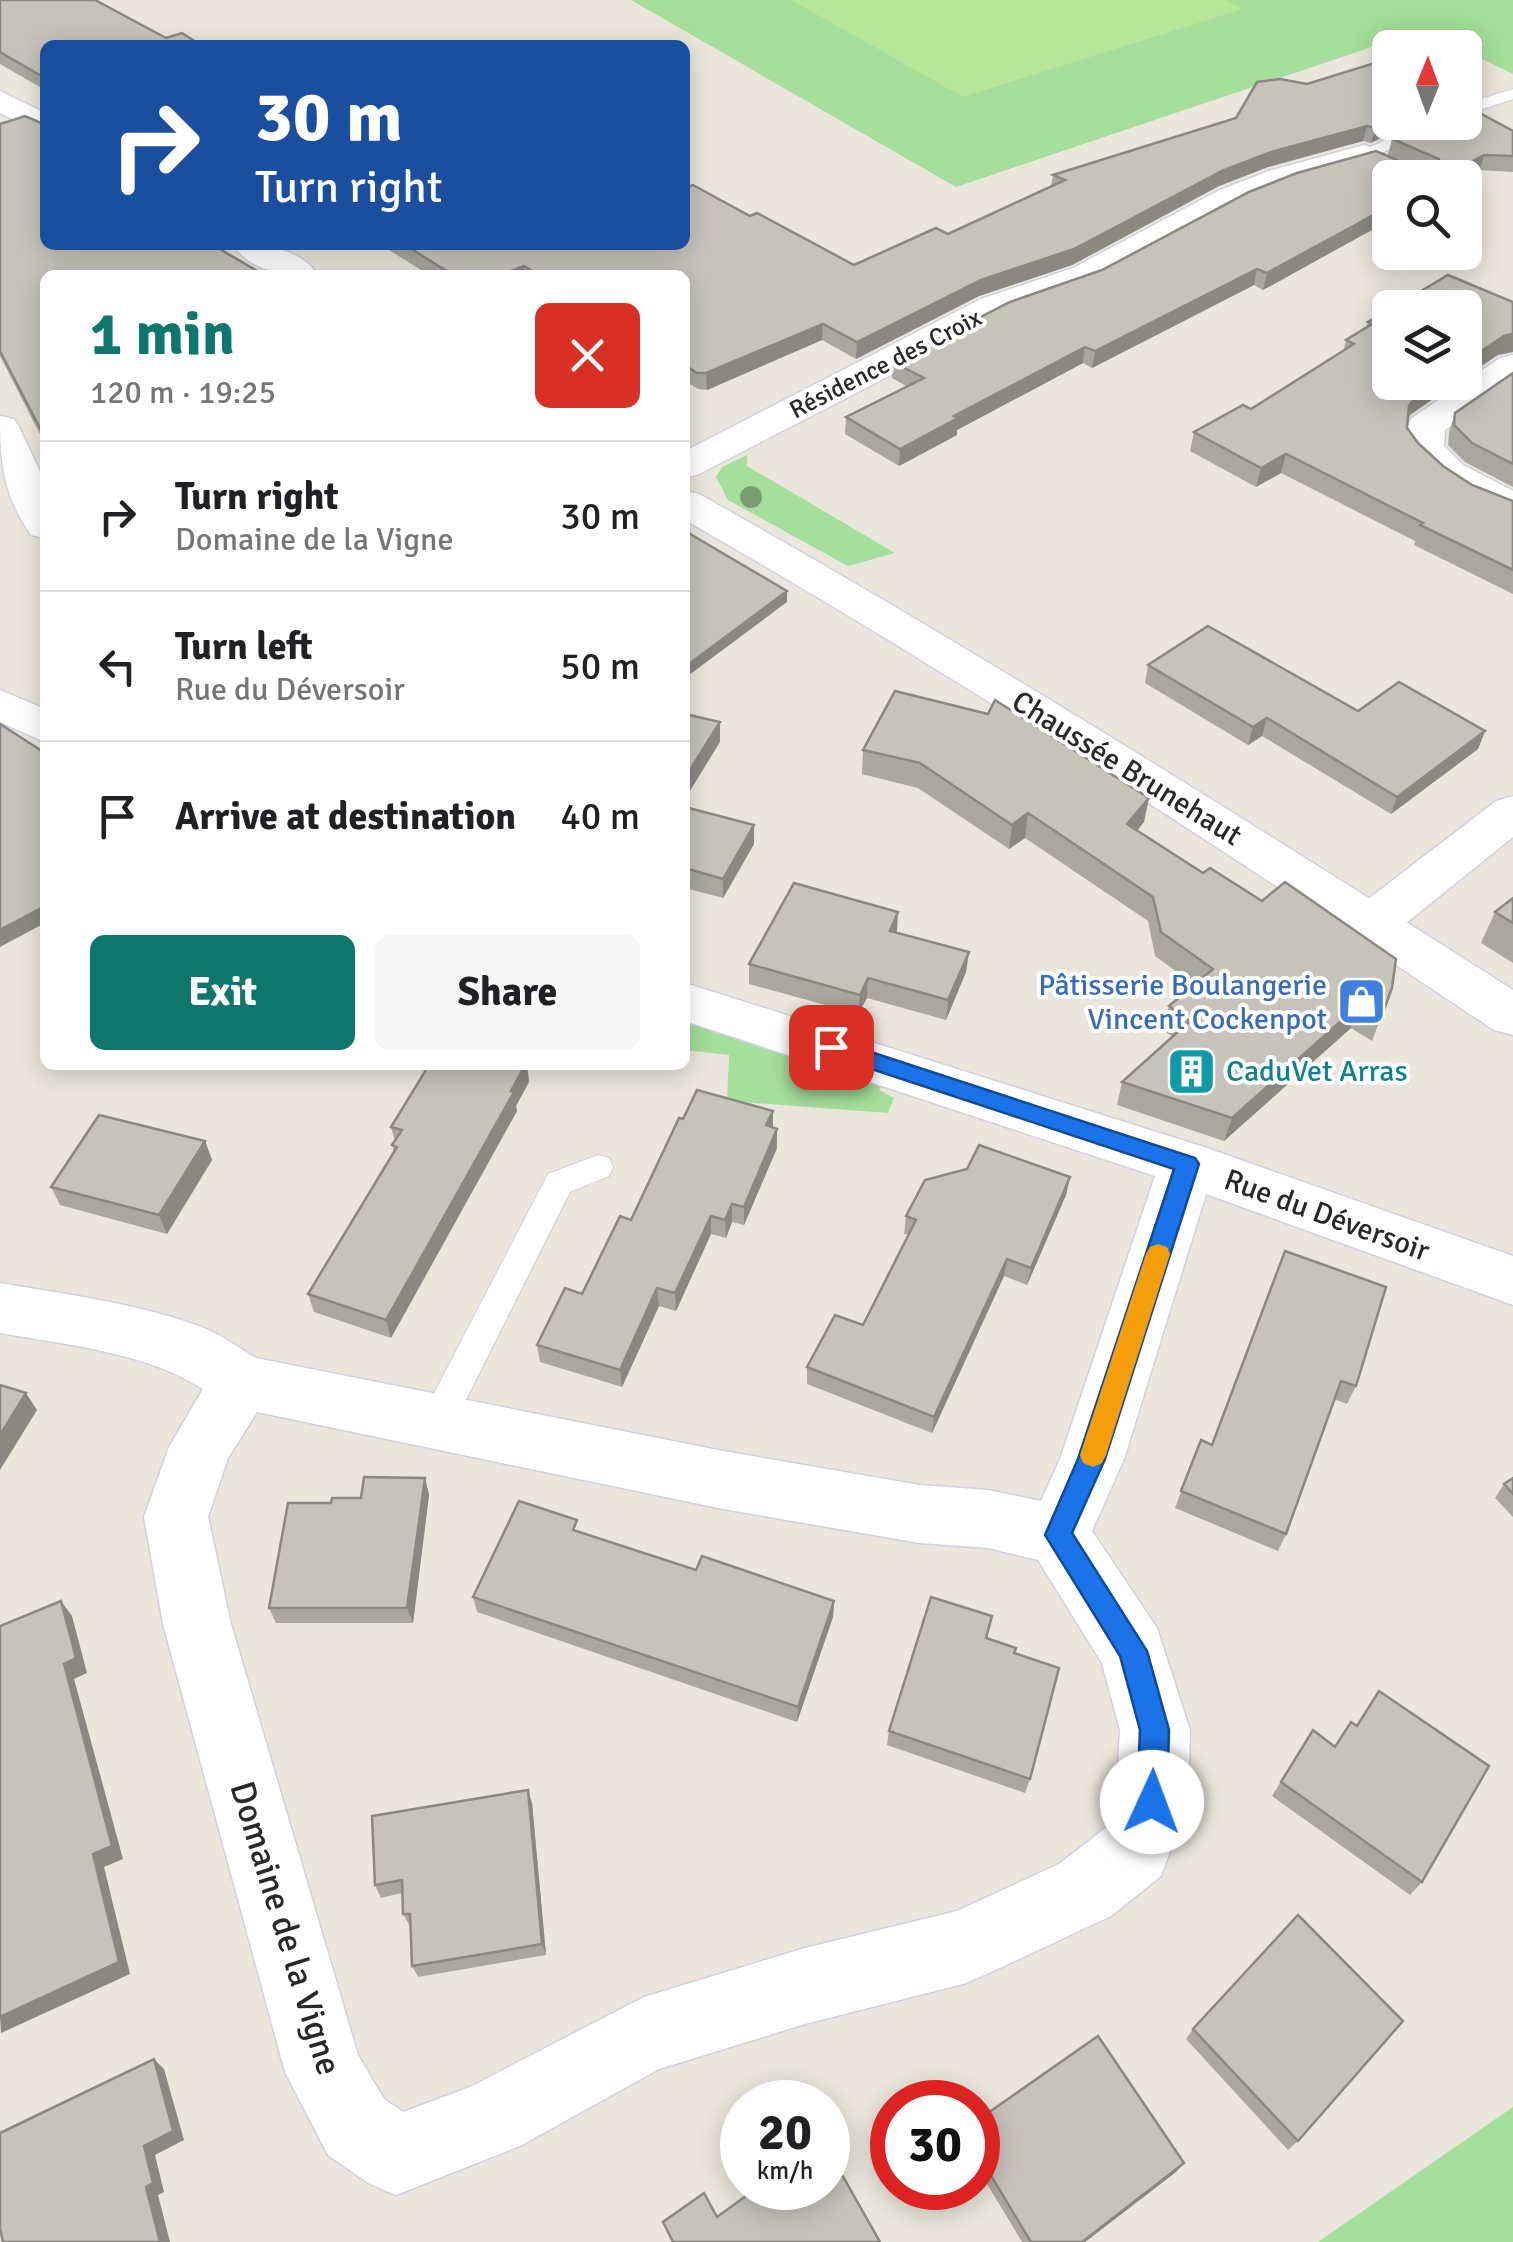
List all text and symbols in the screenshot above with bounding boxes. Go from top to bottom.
north arrow [1372,30,1482,140]
map controls [1372,30,1482,400]
text: 30 m [255,74,403,160]
icon: right [90,80,220,210]
text: Turn right [255,160,443,215]
button: search [1372,160,1482,270]
button: layers [1372,290,1482,400]
text: 1 min [90,298,235,372]
street label: Résidence des Croix [784,301,987,425]
button: close [535,303,640,408]
text: 120 m · 19:25 [90,373,276,412]
text: Turn right [175,473,339,520]
icon: right [90,489,145,544]
text: 30 m [560,493,640,540]
text: Domaine de la Vigne [175,520,454,559]
text: Turn left [175,623,313,670]
icon: left [90,639,145,694]
text: 50 m [560,643,640,690]
text: Rue du Déversoir [175,670,405,709]
street label: Chaussée Brunehaut [1005,683,1248,854]
icon: arrive [90,789,145,844]
text: Arrive at destination [175,793,516,840]
text: 40 m [560,793,640,840]
button: Exit [90,935,355,1050]
button: Share [375,935,640,1050]
place label: Pâtisserie Boulangerie Vincent Cockenpot [1038,967,1327,1038]
shop icon: Pâtisserie Boulangerie Vincent Cockenpot [1336,976,1388,1028]
pin [789,1005,874,1090]
icon: arrive [804,1020,859,1075]
building icon: CaduVet Arras [1165,1045,1217,1097]
place label: CaduVet Arras [1226,1053,1408,1090]
street label: Rue du Déversoir [1219,1161,1434,1270]
position arrow [1100,1750,1204,1854]
street label: Domaine de la Vigne [220,1776,351,2080]
speed limit sign: 30 [870,2080,1000,2210]
text: 20 [758,2102,812,2164]
text: km/h [757,2155,813,2186]

